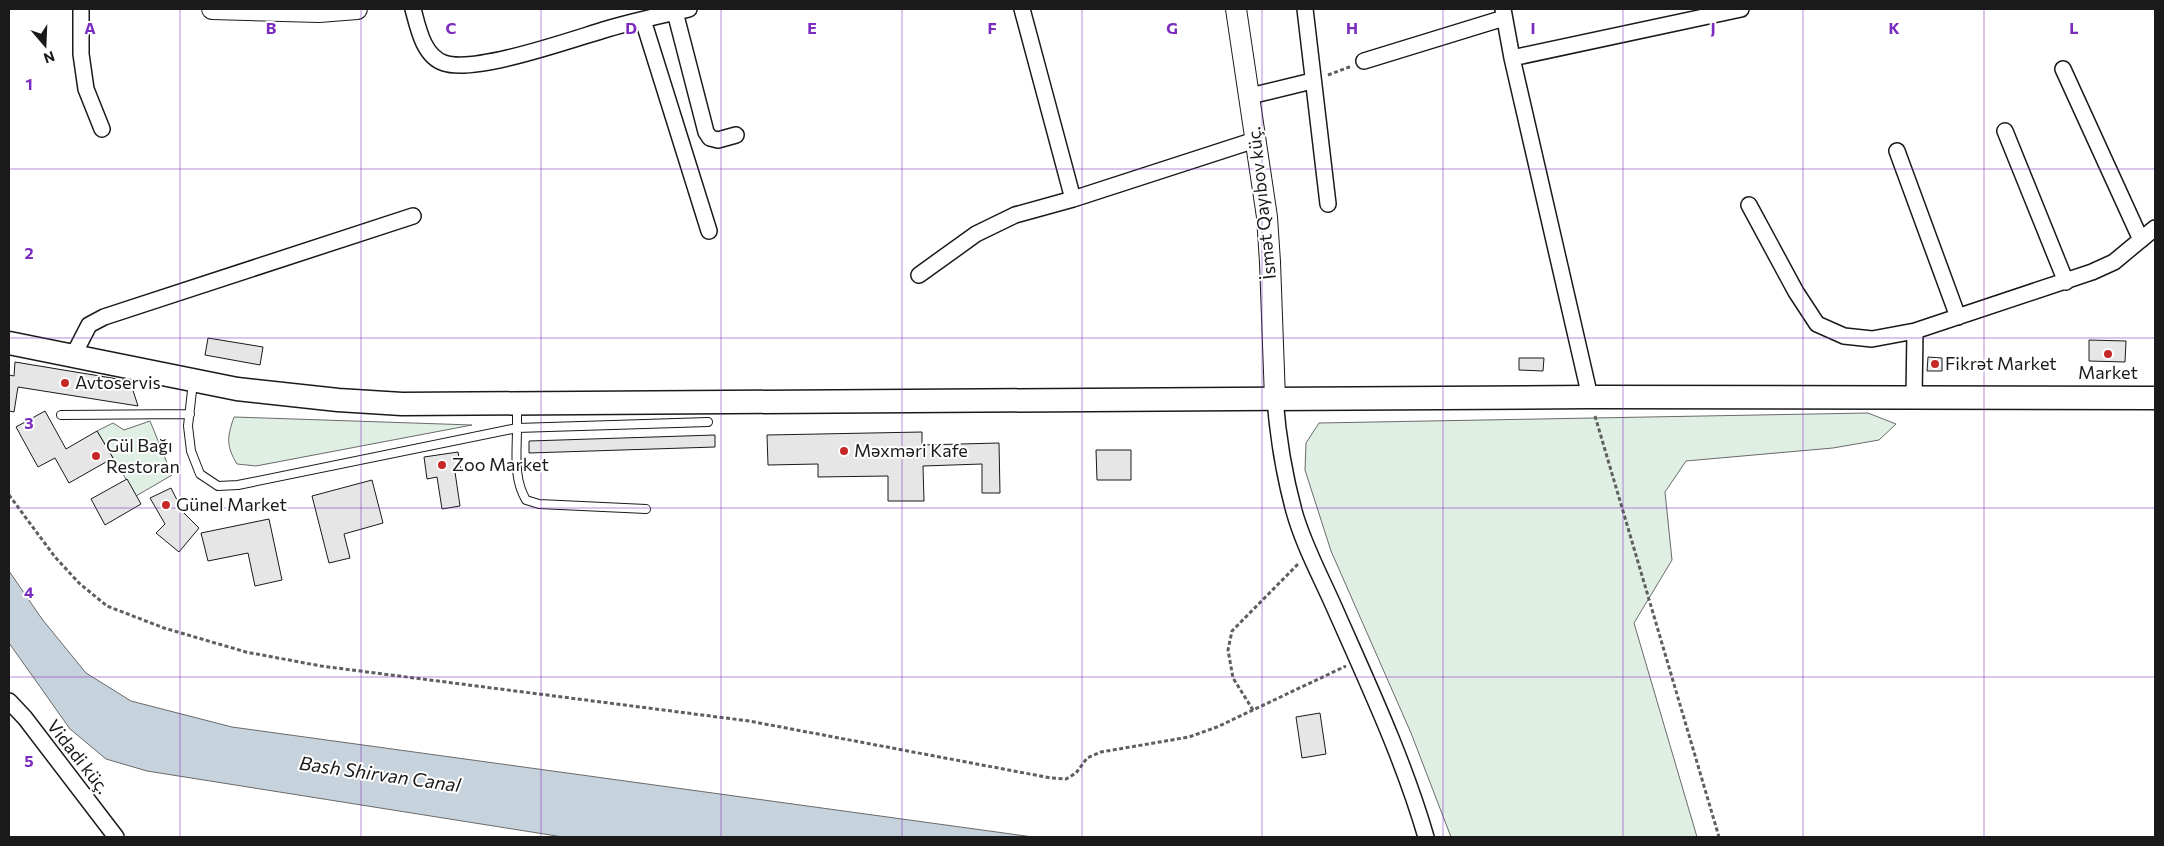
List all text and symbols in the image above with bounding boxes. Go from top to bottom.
text: A [84,18,96,37]
text: B [266,18,277,37]
text: C [446,18,457,37]
text: D [625,18,637,37]
text: E [807,18,817,37]
text: F [987,18,997,37]
text: G [1166,18,1178,37]
text: H [1346,18,1358,37]
text: I [1530,18,1536,37]
text: J [1710,18,1716,37]
text: K [1888,18,1900,37]
text: L [2069,18,2079,37]
north arrow [20,20,70,70]
text: N [42,48,57,68]
text: 1 [25,74,33,93]
street label: İsmət Qayıbov küç. [1242,126,1280,281]
text: 2 [24,243,34,262]
marker: Market [2102,348,2114,360]
place label: Fikrət Market [1945,352,2057,374]
marker: Fikrət Market [1929,358,1941,370]
place label: Market [2078,361,2138,383]
place label: Avtoservis [75,371,161,393]
marker: Avtoservis [59,377,71,389]
text: 3 [24,413,34,432]
place label: Gül Bağı Restoran [106,434,180,477]
place label: Məxməri Kafe [854,439,968,461]
marker: Məxməri Kafe [838,445,850,457]
marker: Gül Bağı Restoran [90,450,102,462]
place label: Zoo Market [452,453,549,475]
marker: Zoo Market [436,459,448,471]
place label: Günel Market [176,493,287,515]
marker: Günel Market [160,499,172,511]
text: 4 [24,582,34,601]
street label: Vidadi küç. [43,715,115,798]
text: 5 [24,751,34,770]
water label: Bash Shirvan Canal [298,751,463,796]

